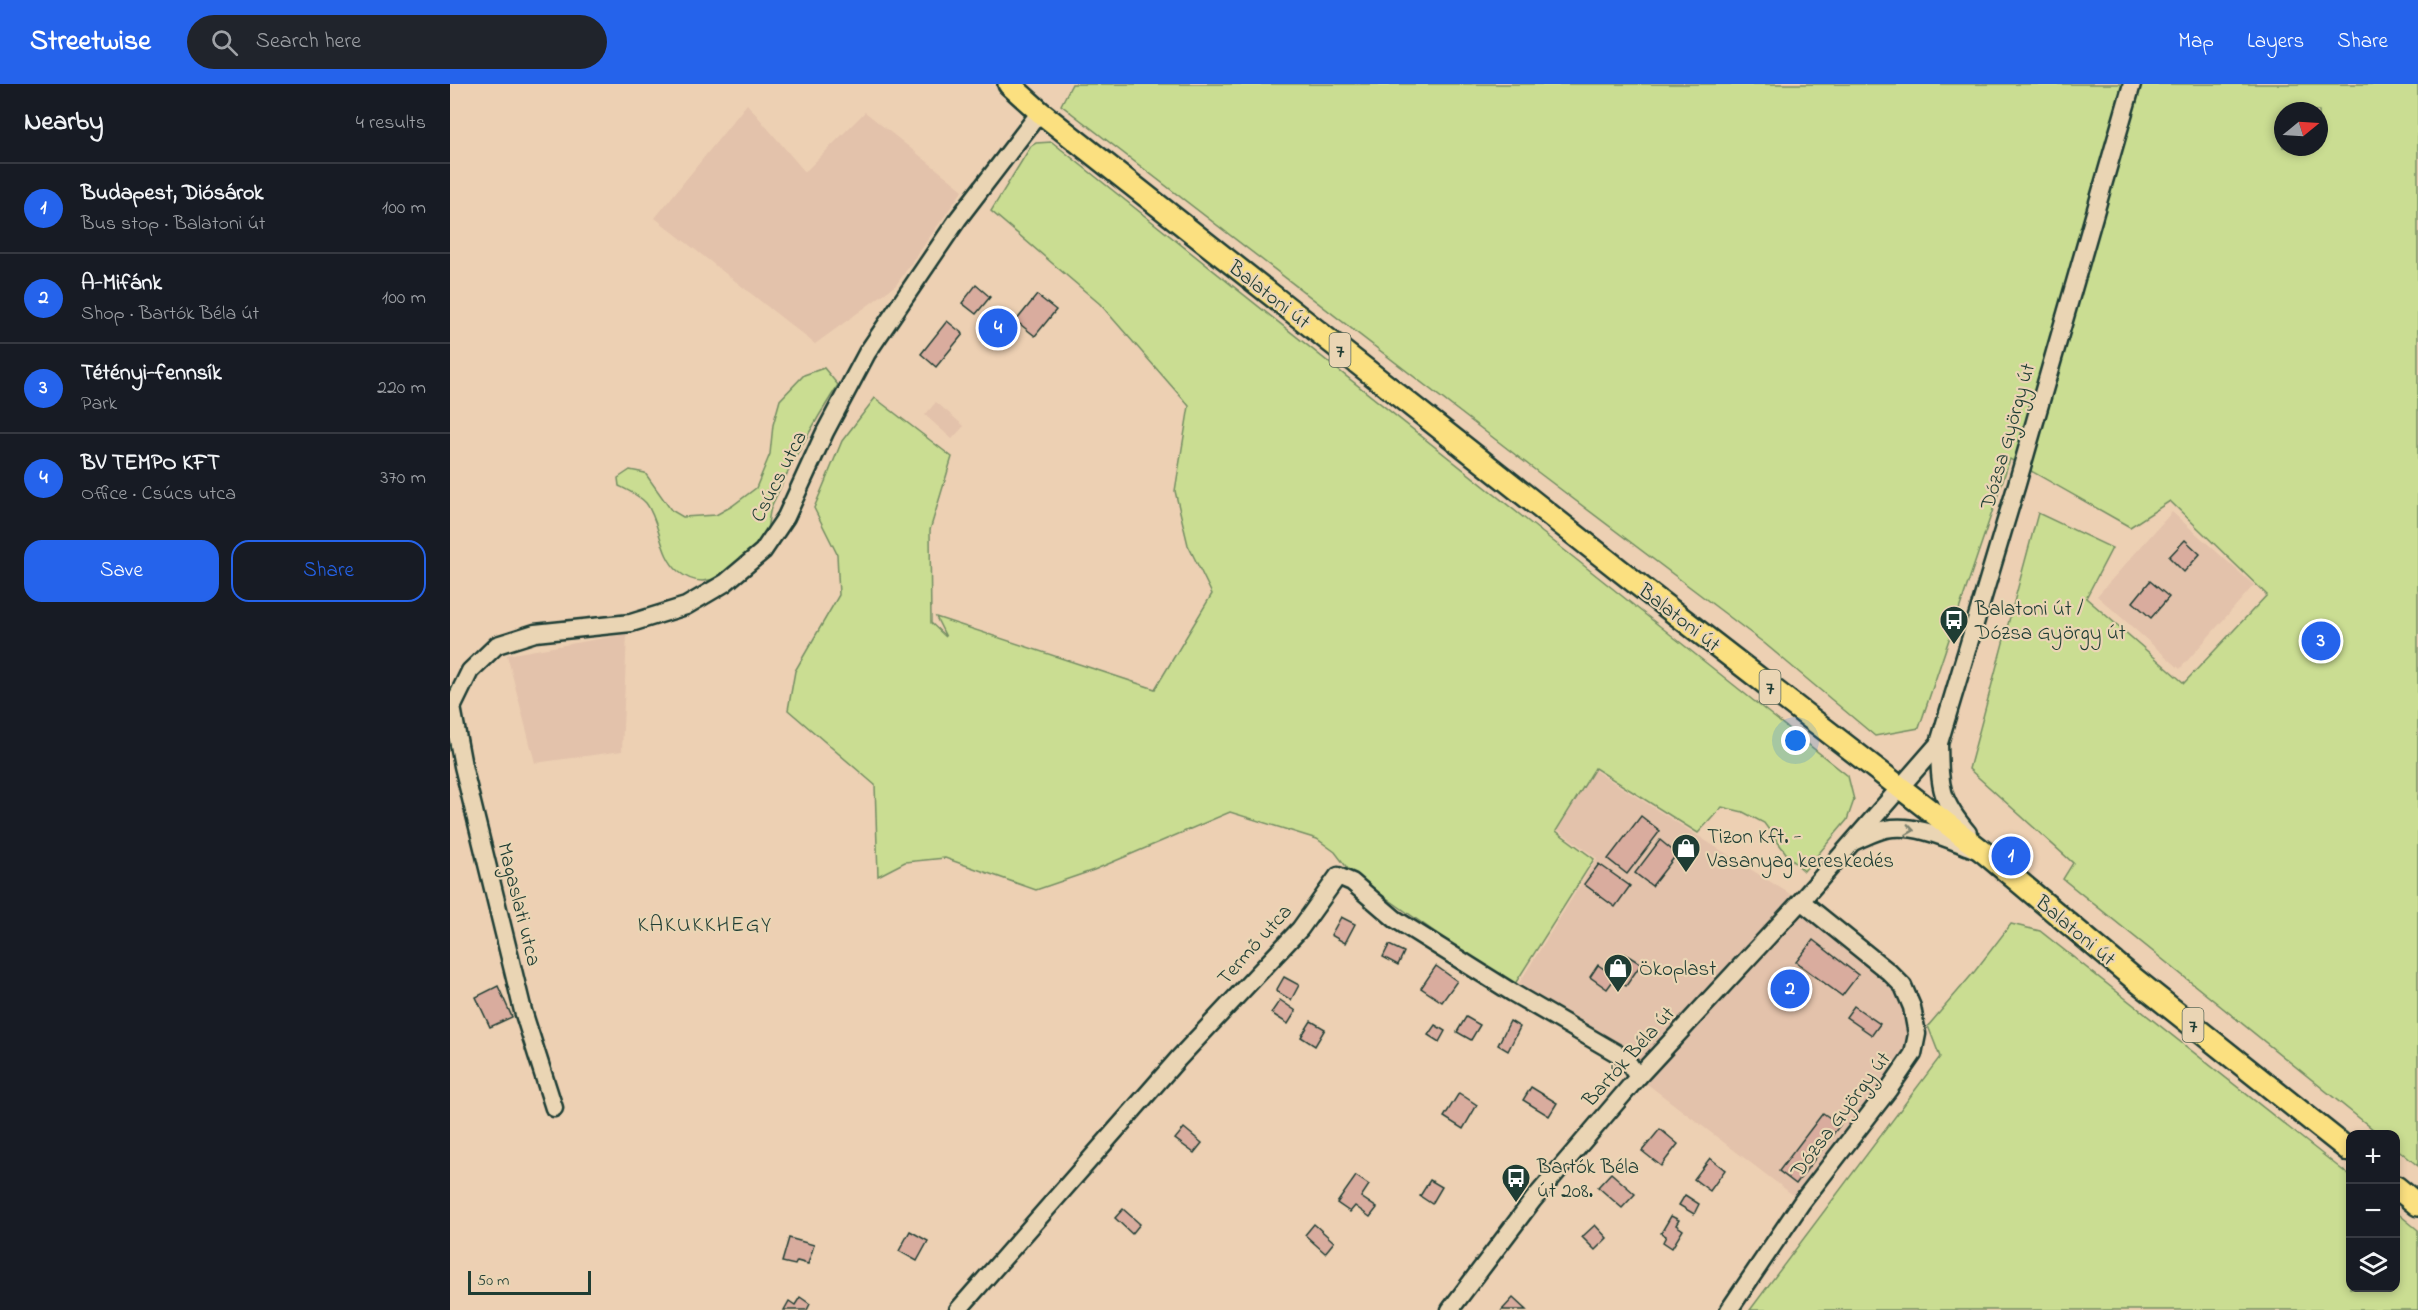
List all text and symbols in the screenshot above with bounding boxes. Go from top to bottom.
search box [187,15,607,69]
text: Streetwise [30,22,151,63]
icon: search [208,26,241,59]
text: Search here [256,26,361,58]
text: Map [2178,27,2214,57]
text: Layers [2247,27,2304,57]
text: Share [2337,27,2388,57]
north arrow [2274,102,2328,156]
text: Nearby [24,104,103,142]
text: 4 results [356,109,426,138]
text: Budapest, Diósárok [81,178,263,210]
text: 1 [40,194,47,223]
text: 100 m [382,194,426,223]
text: Bus stop · Balatoni út [81,210,266,239]
street label: Balatoni út [1221,253,1316,337]
text: A-Mifánk [81,268,162,300]
text: 2 [39,284,48,313]
text: 100 m [382,284,426,313]
text: Shop · Bartók Béla út [81,300,259,329]
pin: 4 [978,306,1018,350]
road number: 7 [1330,333,1350,367]
text: Tétényi-fennsík [81,358,222,390]
street label: Dózsa György út [1973,360,2046,515]
text: 3 [39,374,48,403]
text: 220 m [377,374,426,403]
text: Park [81,390,117,419]
street label: Csúcs utca [744,426,816,528]
text: BV TEMPO KFT [81,448,220,480]
text: 4 [39,464,48,493]
text: 370 m [380,464,426,493]
text: Office · Csúcs utca [81,480,236,509]
button: Save [24,540,219,602]
button: Share [231,540,426,602]
street label: Balatoni út [1631,576,1726,660]
place label: Balatoni út / Dózsa György út [1974,595,2126,651]
bus stop icon: Balatoni út / Dózsa György út [1938,604,1970,646]
pin: 3 [2302,618,2340,664]
road number: 7 [1760,670,1780,704]
your location [1781,726,1810,755]
place label: Tizon Kft. - Vasanyag kereskedés [1706,823,1894,879]
one-way arrow [1906,823,1915,835]
shop icon: Tizon Kft. - Vasanyag kereskedés [1670,832,1702,874]
pin: 1 [1992,834,2030,878]
street label: Magaslati utca [486,840,548,970]
street label: Balatoni út [2027,888,2121,974]
street label: Termő utca [1211,898,1300,993]
district label: KAKUKKHEGY [637,910,773,942]
shop icon: Ökoplast [1602,952,1634,994]
place label: Ökoplast [1639,955,1716,985]
pin: 2 [1770,966,1810,1012]
street label: Bartók Béla út [1575,1000,1683,1115]
road number: 7 [2182,1008,2204,1042]
street label: Dózsa György út [1784,1046,1901,1186]
map controls [2346,1130,2400,1292]
button: + [2346,1130,2400,1184]
place label: Bartók Béla út 208. [1536,1153,1639,1207]
bus stop icon: Bartók Béla út 208. [1500,1162,1532,1204]
button: − [2346,1184,2400,1238]
button: layers [2346,1238,2400,1292]
scale bar [468,1268,591,1296]
text: 50 m [477,1269,509,1293]

